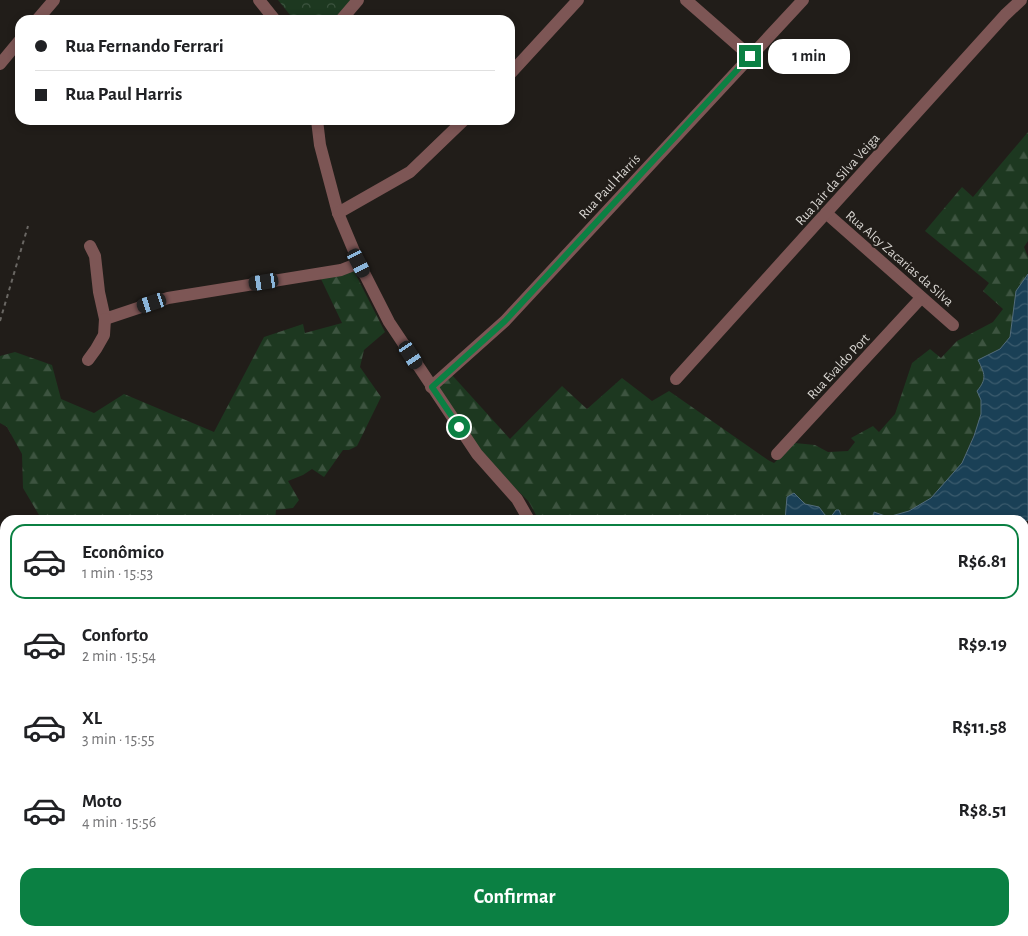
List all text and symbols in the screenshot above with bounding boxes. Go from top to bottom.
text: Rua Fernando Ferrari [65,37,224,56]
callout: 1 min [768,38,850,74]
route end [739,45,761,67]
text: 1 min [792,48,826,64]
text: Rua Paul Harris [65,85,182,104]
street label: Rua Jair da Silva Veiga [793,131,883,228]
street label: Rua Paul Harris [576,152,643,222]
street label: Rua Alcy Zacarias da Silva [843,208,956,310]
car [345,246,372,280]
car [248,272,279,292]
car [135,291,168,315]
street label: Rua Evaldo Port [805,331,873,402]
car [396,338,425,372]
route start [448,416,470,438]
icon: car [22,539,67,584]
text: Econômico [82,543,164,562]
text: R$6.81 [958,552,1007,571]
text: 1 min · 15:53 [82,565,153,581]
icon: car [22,622,67,667]
text: Conforto [82,626,148,645]
text: R$9.19 [958,635,1007,654]
text: 2 min · 15:54 [82,648,156,664]
icon: car [22,705,67,750]
text: XL [82,709,102,728]
text: R$11.58 [952,718,1007,737]
text: 3 min · 15:55 [82,731,154,747]
icon: car [22,788,67,833]
text: Moto [82,792,122,811]
text: R$8.51 [958,801,1007,820]
text: 4 min · 15:56 [82,814,156,830]
button: Confirmar [20,868,1009,926]

